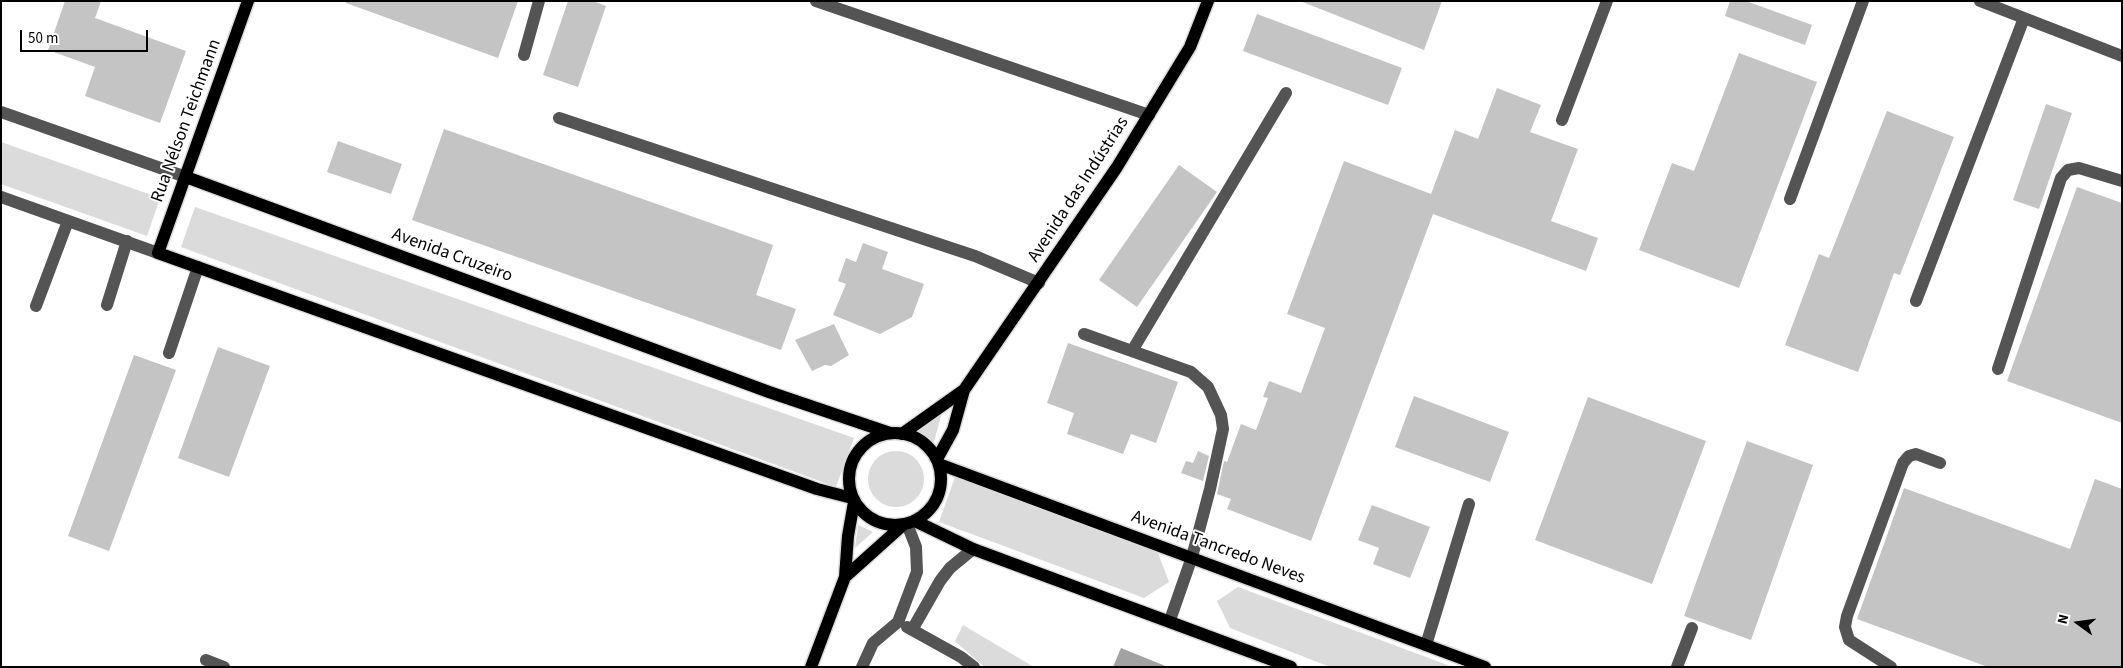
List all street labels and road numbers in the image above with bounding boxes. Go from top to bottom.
street label: Rua Nélson Teichmann [147,36,227,206]
street label: Avenida das Indústrias [1024,113,1134,267]
street label: Avenida Cruzeiro [389,224,515,288]
street label: Avenida Tancredo Neves [1128,507,1308,589]

